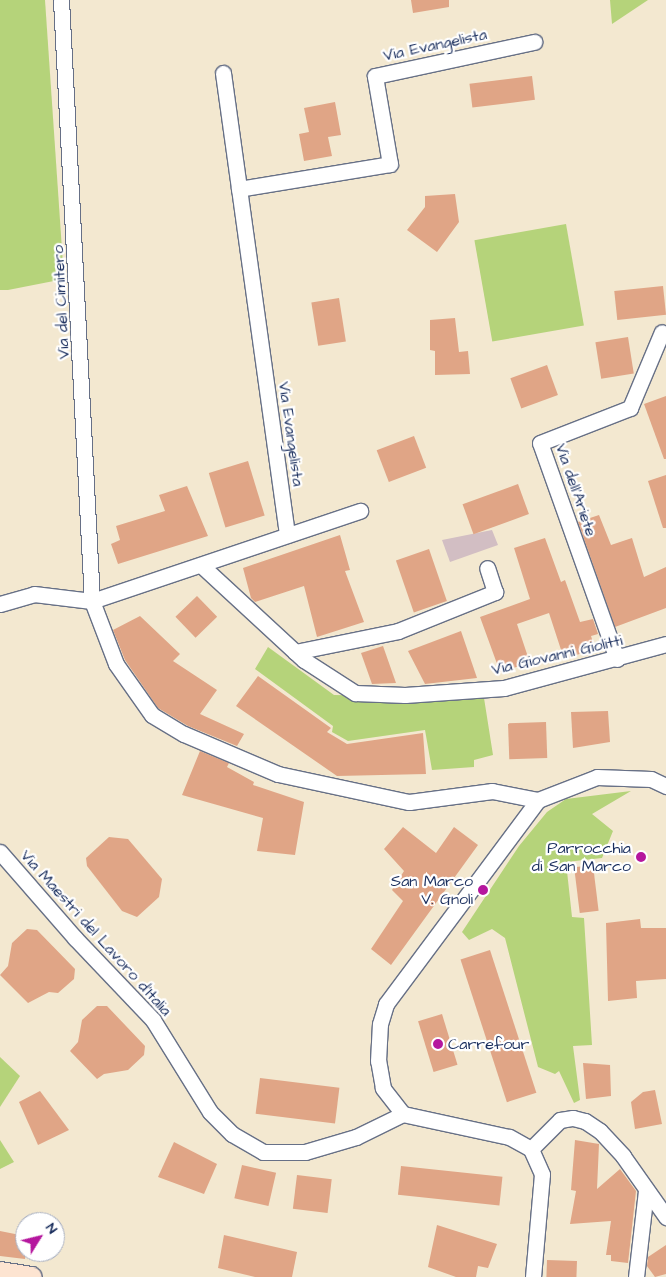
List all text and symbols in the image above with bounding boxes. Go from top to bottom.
street label: Via Evangelista [381,25,489,65]
street label: Via del Cimitero [48,244,74,360]
street label: Via Evangelista [274,380,308,488]
street label: Via dell'Ariete [551,441,601,539]
street label: Via Giovanni Giolitti [490,631,624,679]
place label: Parrocchia di San Marco [532,838,631,876]
street label: Via Maestri del Lavoro d'Italia [16,846,176,1020]
marker: Parrocchia di San Marco [635,851,647,863]
place label: San Marco V. Gnoli [391,871,473,909]
marker: San Marco V. Gnoli [477,884,489,896]
place label: Carrefour [448,1034,529,1054]
marker: Carrefour [432,1038,444,1050]
north arrow [15,1212,65,1262]
text: N [41,1219,62,1238]

